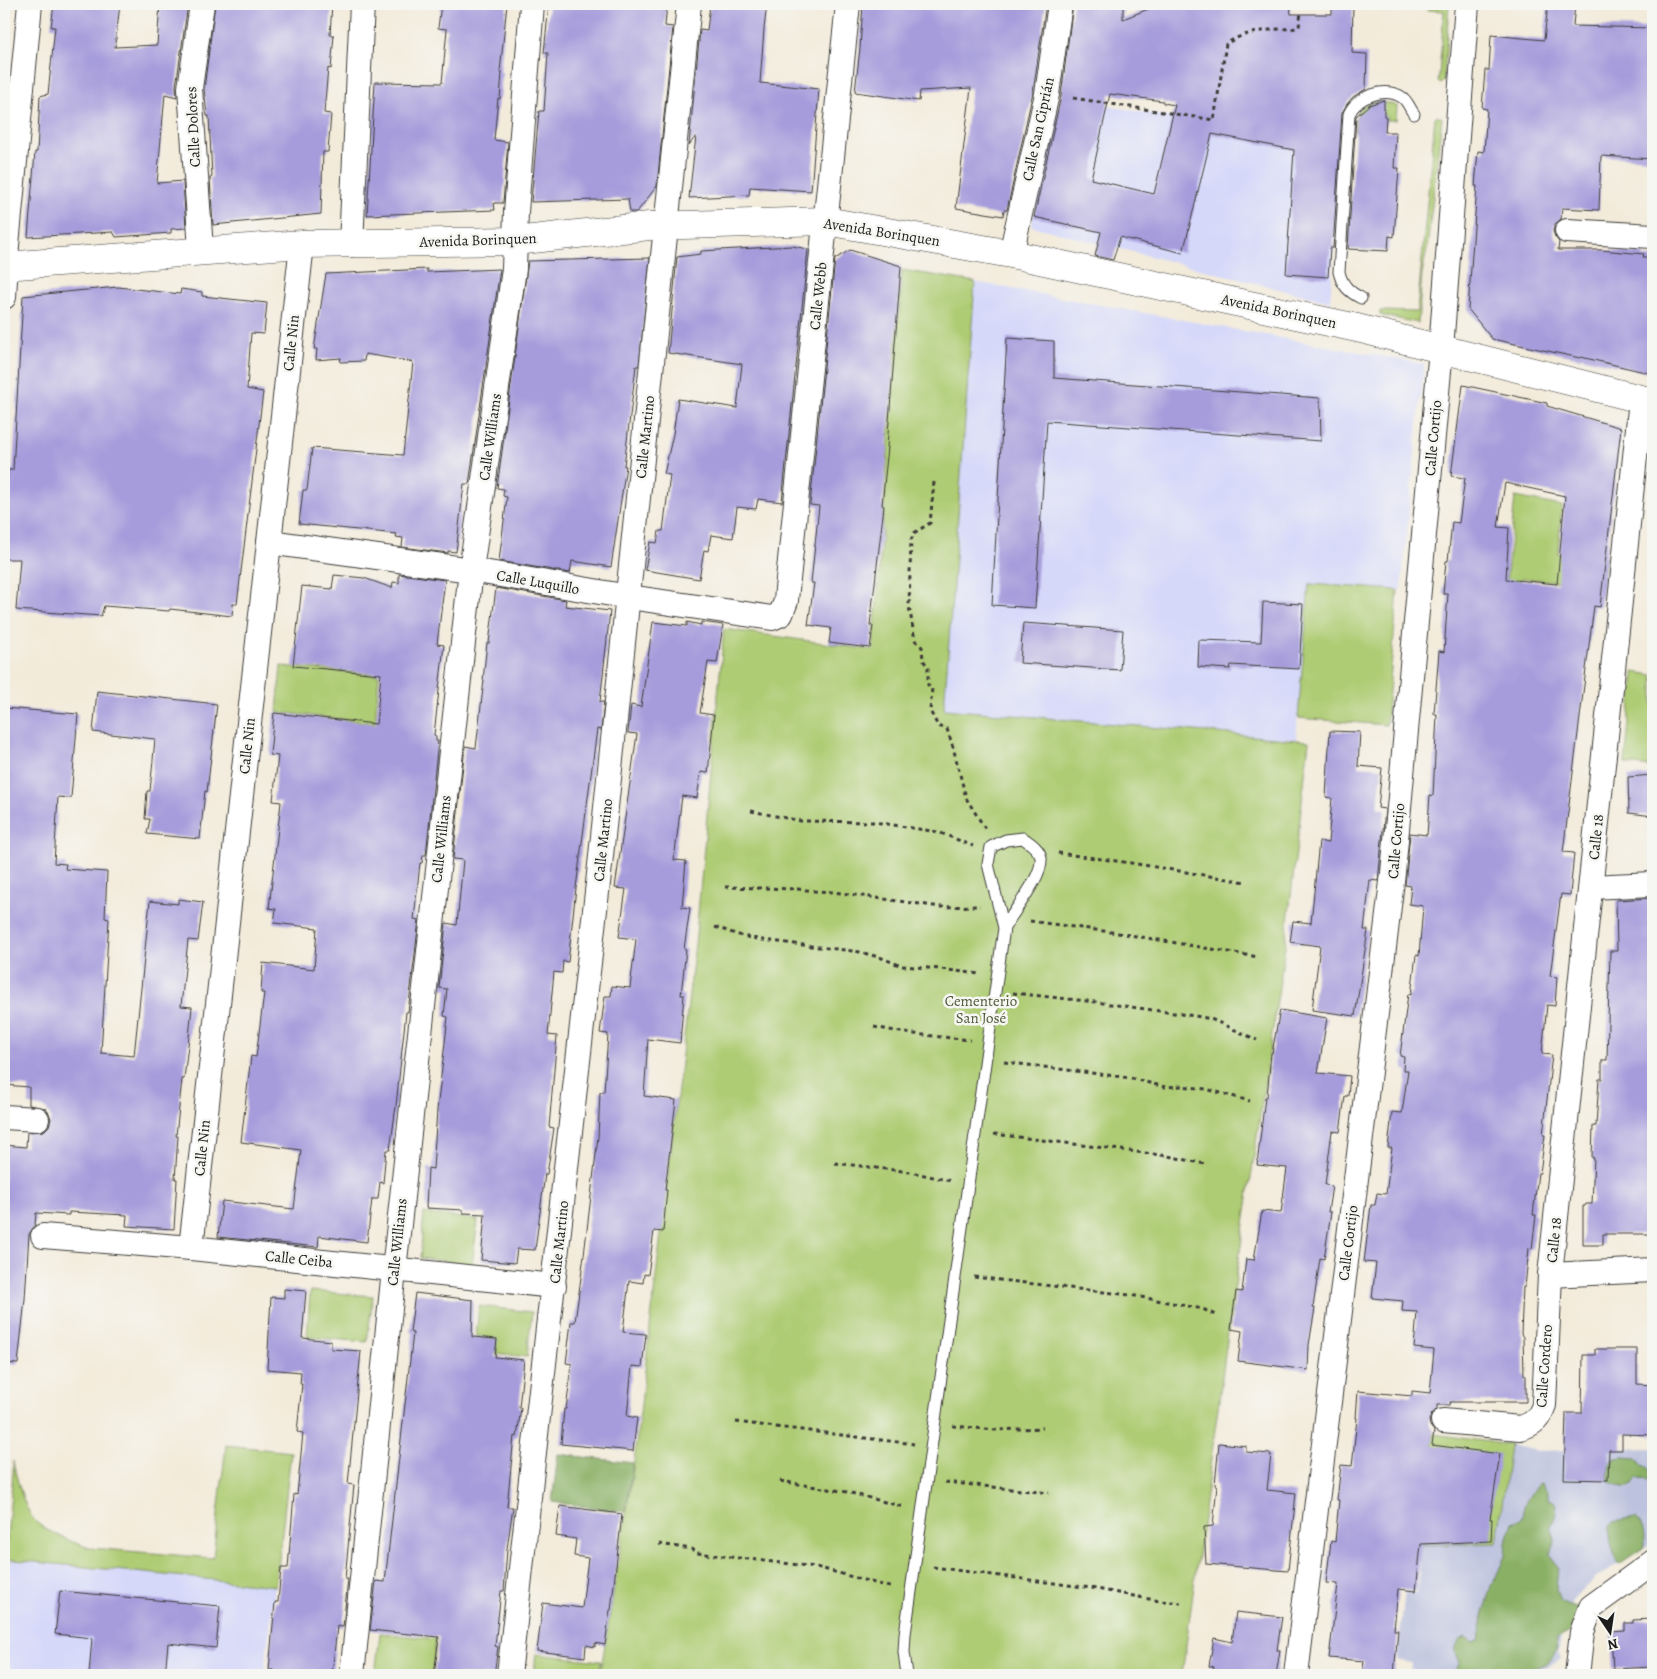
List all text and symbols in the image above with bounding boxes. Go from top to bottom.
street label: Calle San Ciprián [1017,75,1059,183]
street label: Calle Dolores [181,86,205,168]
street label: Avenida Borinquen [821,213,942,251]
street label: Avenida Borinquen [418,228,537,252]
street label: Calle Webb [804,261,832,331]
street label: Avenida Borinquen [1219,289,1338,333]
street label: Calle Nin [278,314,304,372]
street label: Calle Williams [474,392,506,482]
street label: Calle Martino [631,394,659,480]
street label: Calle Cortijo [1420,399,1446,477]
street label: Calle Luquillo [495,565,581,599]
street label: Calle Nin [234,717,260,775]
street label: Calle Williams [426,794,456,884]
street label: Calle Martino [589,797,617,883]
street label: Calle Cortijo [1383,802,1409,880]
street label: Calle 18 [1584,813,1608,861]
park label: Cementerio San José [945,991,1017,1028]
street label: Calle Nin [189,1119,215,1177]
street label: Calle Williams [382,1197,412,1287]
street label: Calle Martino [545,1199,573,1285]
street label: Calle Cortijo [1333,1204,1363,1282]
street label: Calle 18 [1542,1216,1566,1264]
street label: Calle Ceiba [264,1245,334,1273]
street label: Calle Cordero [1531,1324,1557,1408]
north arrow [1584,1606,1634,1656]
text: N [1606,1634,1620,1655]

